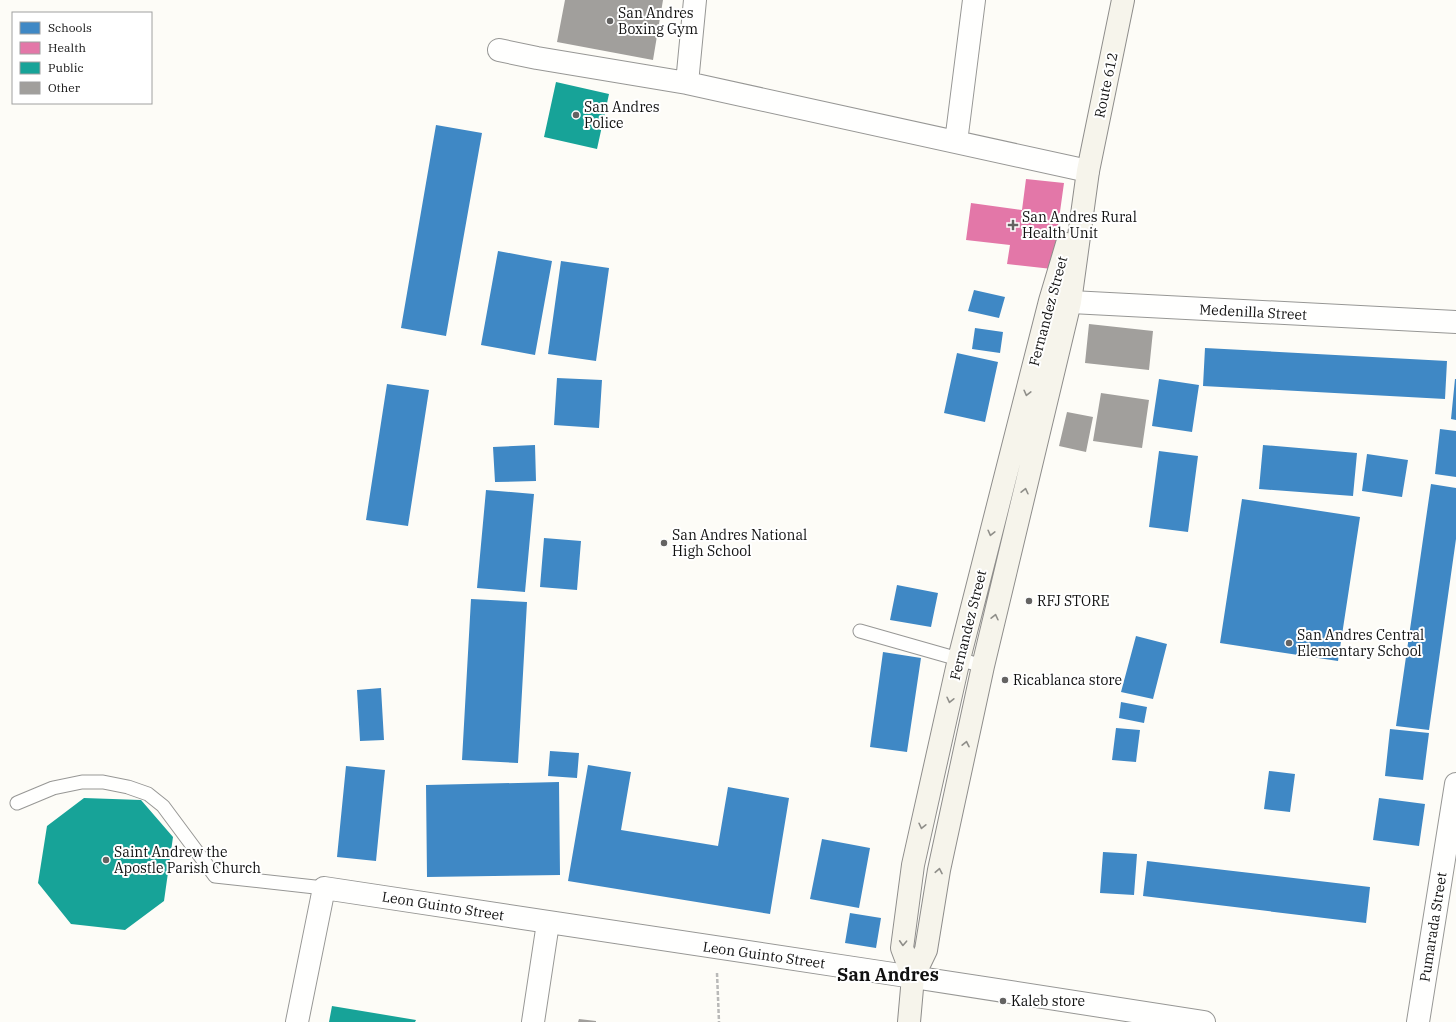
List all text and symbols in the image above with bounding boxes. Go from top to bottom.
place label: San Andres Boxing Gym [618,4,698,38]
legend [12,12,152,104]
marker: San Andres Boxing Gym [605,16,615,26]
text: Schools [48,20,92,35]
text: Health [48,40,86,55]
street label: Route 612 [1090,51,1122,119]
text: Public [48,60,84,75]
text: Other [48,80,81,95]
place label: San Andres Police [584,98,660,132]
marker: San Andres Police [571,110,581,120]
place label: San Andres Rural Health Unit [1022,208,1137,242]
marker: San Andres Rural Health Unit [1007,219,1019,231]
street label: Fernandez Street [1025,254,1071,368]
street label: Medenilla Street [1199,300,1307,324]
one-way arrow [1023,390,1031,396]
one-way arrow [1020,487,1028,494]
place label: San Andres National High School [672,526,807,560]
one-way arrow [988,529,996,536]
marker: San Andres National High School [659,538,669,548]
street label: Fernandez Street [946,568,990,682]
place label: RFJ STORE [1037,592,1110,610]
marker: RFJ STORE [1024,596,1034,606]
one-way arrow [990,614,998,620]
place label: San Andres Central Elementary School [1297,626,1424,660]
marker: San Andres Central Elementary School [1284,638,1294,648]
place label: Ricablanca store [1013,671,1122,689]
marker: Ricablanca store [1000,675,1010,685]
one-way arrow [947,696,955,703]
one-way arrow [962,741,970,747]
one-way arrow [918,823,927,830]
place label: Saint Andrew the Apostle Parish Church [114,843,261,877]
marker: Saint Andrew the Apostle Parish Church [101,855,111,865]
one-way arrow [934,868,943,874]
street label: Pumarada Street [1415,871,1451,983]
street label: Leon Guinto Street [381,887,505,925]
street label: Leon Guinto Street [702,937,826,973]
one-way arrow [898,940,907,946]
district label: San Andres [837,963,939,986]
place label: Kaleb store [1011,992,1085,1010]
marker: Kaleb store [998,996,1008,1006]

